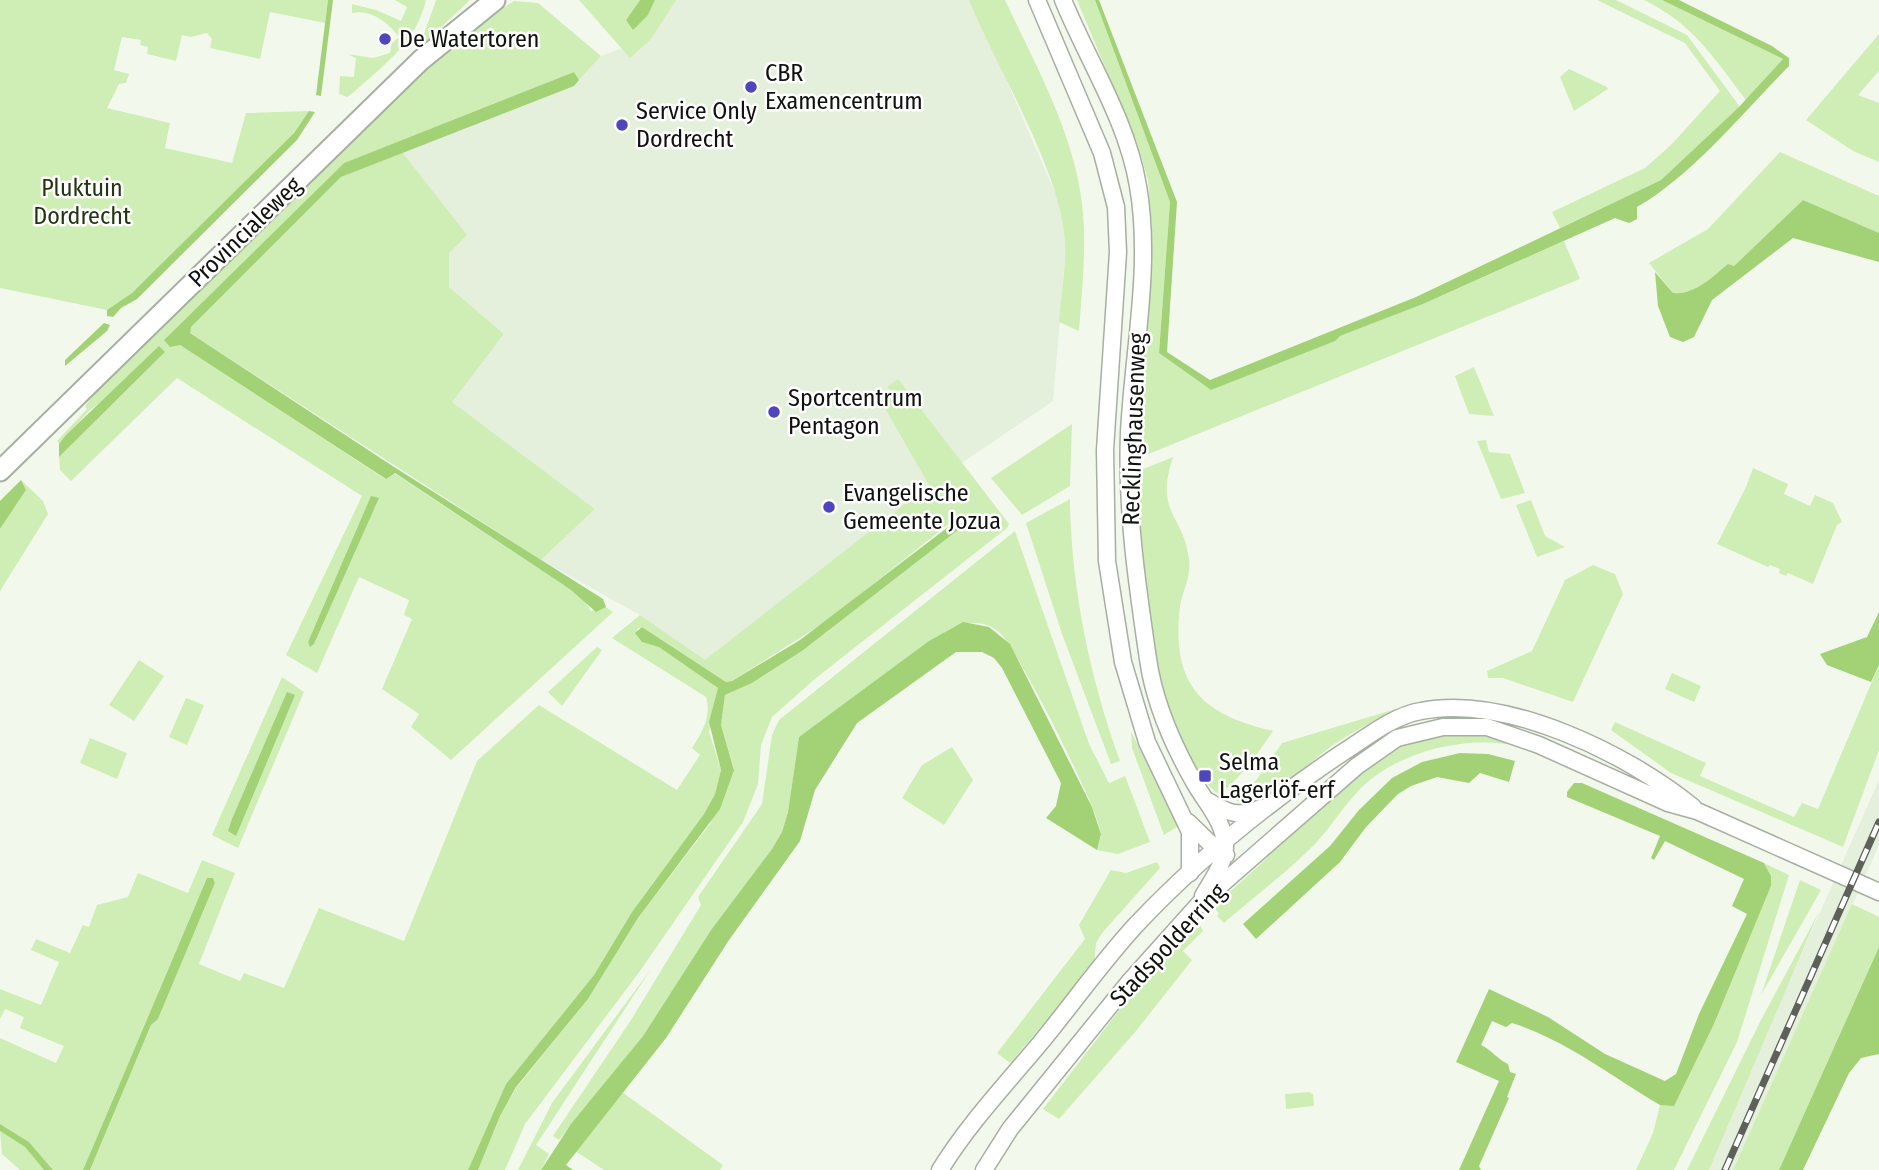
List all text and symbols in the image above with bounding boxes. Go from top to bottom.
place label: De Watertoren [399,25,540,53]
marker: De Watertoren [377,31,393,47]
place label: CBR Examencentrum [765,59,923,115]
marker: CBR Examencentrum [743,79,759,95]
place label: Service Only Dordrecht [636,97,757,153]
marker: Service Only Dordrecht [614,117,630,133]
street label: Provincialeweg [183,171,308,293]
park label: Pluktuin Dordrecht [33,174,131,230]
street label: Recklinghausenweg [1117,331,1151,526]
place label: Sportcentrum Pentagon [788,384,923,440]
marker: Sportcentrum Pentagon [766,404,782,420]
place label: Evangelische Gemeente Jozua [843,479,1001,535]
marker: Evangelische Gemeente Jozua [821,499,837,515]
place label: Selma Lagerlöf-erf [1219,748,1336,804]
marker: Selma Lagerlöf-erf [1197,768,1213,784]
street label: Stadspolderring [1104,877,1232,1012]

